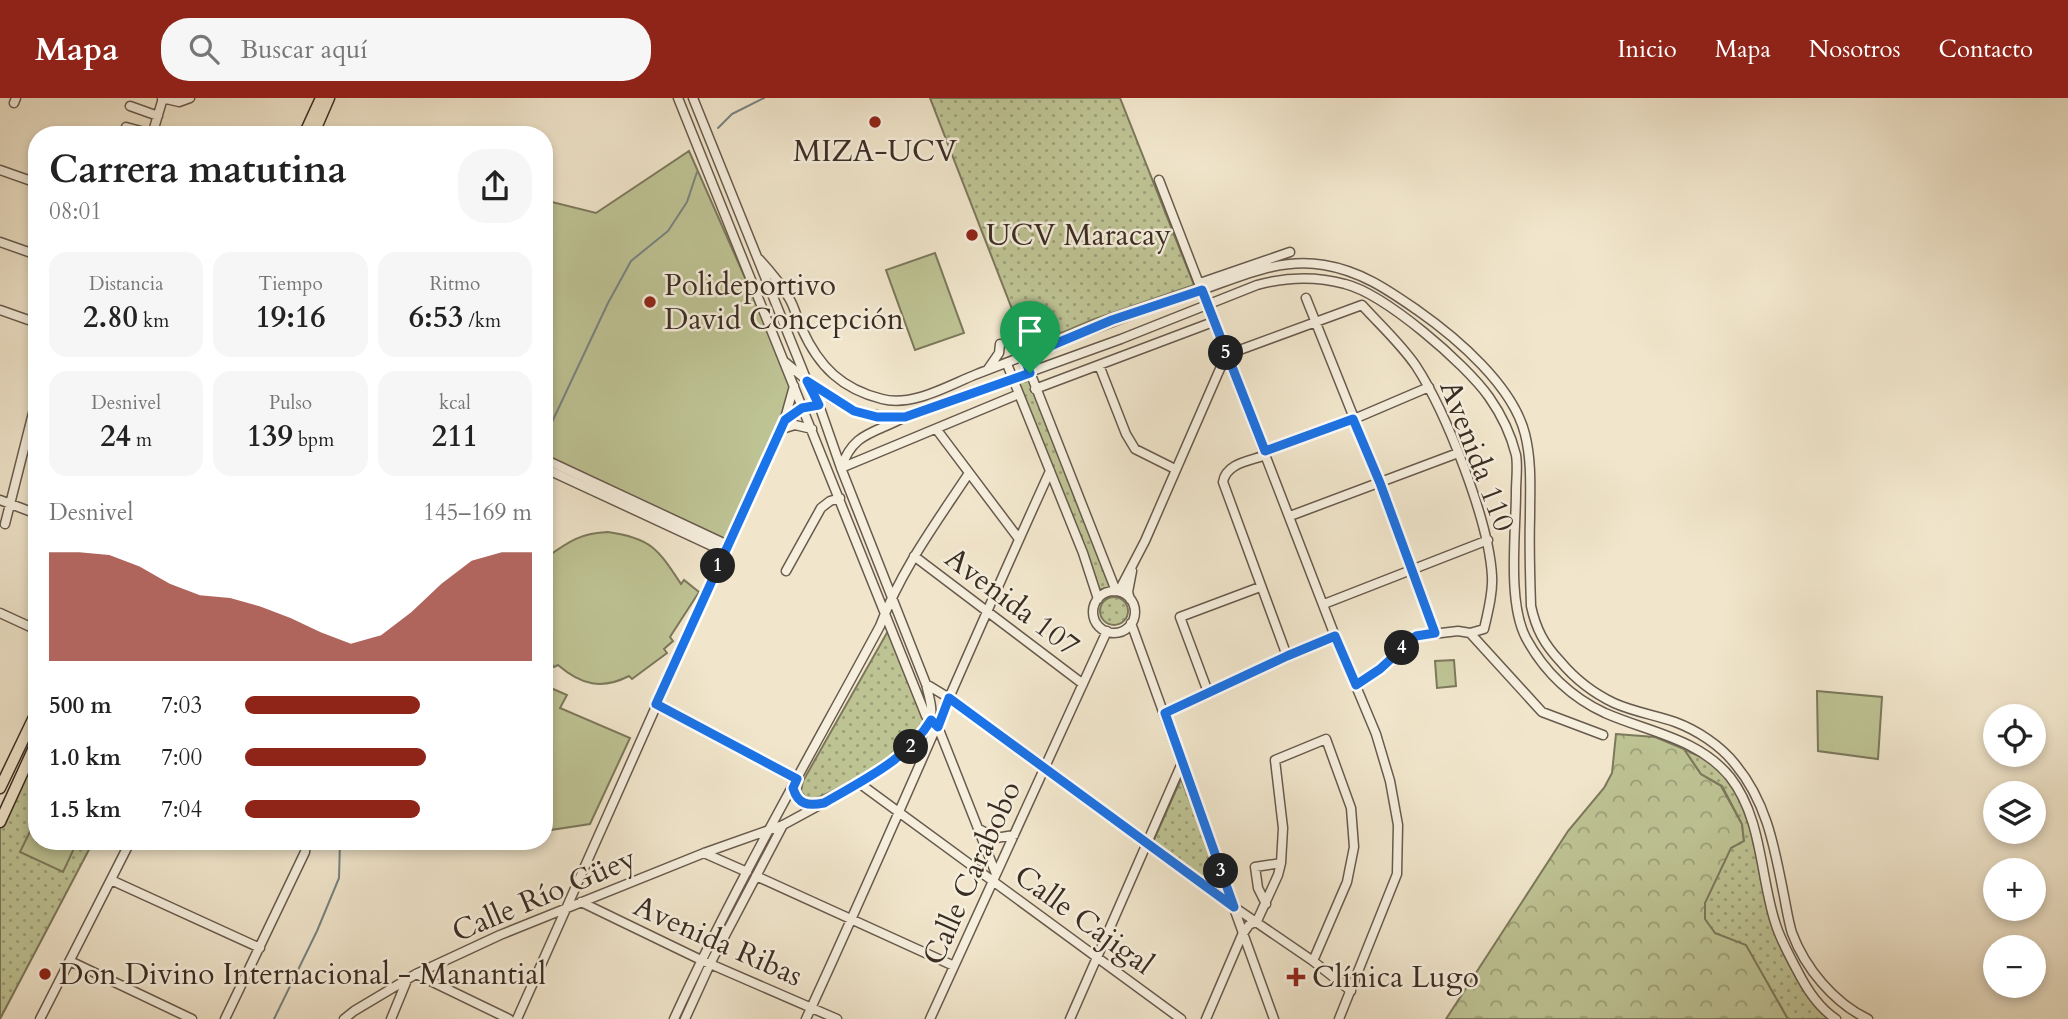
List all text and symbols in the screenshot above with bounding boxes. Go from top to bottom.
search box [161,18,651,81]
text: Mapa [35,27,119,72]
icon: search [185,30,223,68]
text: Buscar aquí [241,32,368,67]
text: Inicio [1617,33,1677,66]
text: Mapa [1715,33,1771,66]
text: Nosotros [1809,33,1901,66]
text: Contacto [1939,33,2033,66]
marker: MIZA-UCV [867,114,883,130]
place label: MIZA-UCV [793,131,957,172]
text: Carrera matutina [49,144,347,196]
button: share [458,149,532,223]
text: 08:01 [49,196,102,227]
place label: UCV Maracay [986,215,1171,256]
marker: UCV Maracay [964,227,980,243]
place label: Polideportivo David Concepción [664,265,904,340]
text: Distancia [89,271,163,297]
text: Tiempo [258,271,323,297]
text: Ritmo [429,271,480,297]
marker: Polideportivo David Concepción [642,294,658,310]
text: 2.80 [83,297,138,338]
text: 19:16 [255,297,326,338]
text: 6:53 [409,297,463,338]
pin [1000,301,1060,373]
text: km [138,308,169,334]
text: /km [463,308,501,334]
icon: arrive [1011,312,1049,350]
pin: 5 [1208,336,1244,370]
text: 5 [1221,339,1230,365]
street label: Avenida 110 [1429,375,1525,537]
text: Desnivel [91,390,161,416]
text: Pulso [269,390,312,416]
text: kcal [439,390,471,416]
text: 24 [100,416,131,457]
text: 139 [247,416,293,457]
text: 211 [432,416,478,457]
text: m [131,427,152,453]
text: bpm [293,427,334,453]
text: Desnivel [49,497,133,528]
text: 145–169 m [423,497,532,528]
street label: Avenida 107 [936,538,1088,666]
pin: 1 [700,548,736,584]
text: 1 [713,552,722,578]
pin: 4 [1384,630,1420,666]
text: 4 [1397,634,1406,660]
text: 500 m [49,690,112,721]
text: 7:03 [161,690,202,721]
map controls [1983,704,2046,998]
button: locate [1983,704,2046,767]
pin: 2 [894,730,928,764]
text: 2 [906,733,915,759]
text: 1.0 km [49,742,121,773]
text: 7:00 [161,742,202,773]
street label: Calle Carabobo [913,775,1031,971]
button: layers [1983,781,2046,844]
text: 1.5 km [49,794,121,825]
text: 7:04 [161,794,202,825]
street label: Calle Río Güey [446,838,642,952]
pin: 3 [1204,854,1238,888]
street label: Calle Cajigal [1006,855,1162,985]
text: 3 [1216,857,1225,883]
button: + [1983,858,2046,921]
street label: Avenida Ribas [627,885,809,997]
button: − [1983,935,2046,998]
place label: Don Divino Internacional - Manantial [59,954,546,995]
place label: Clínica Lugo [1312,957,1479,998]
marker: Don Divino Internacional - Manantial [37,966,53,982]
marker: Clínica Lugo [1286,967,1306,987]

